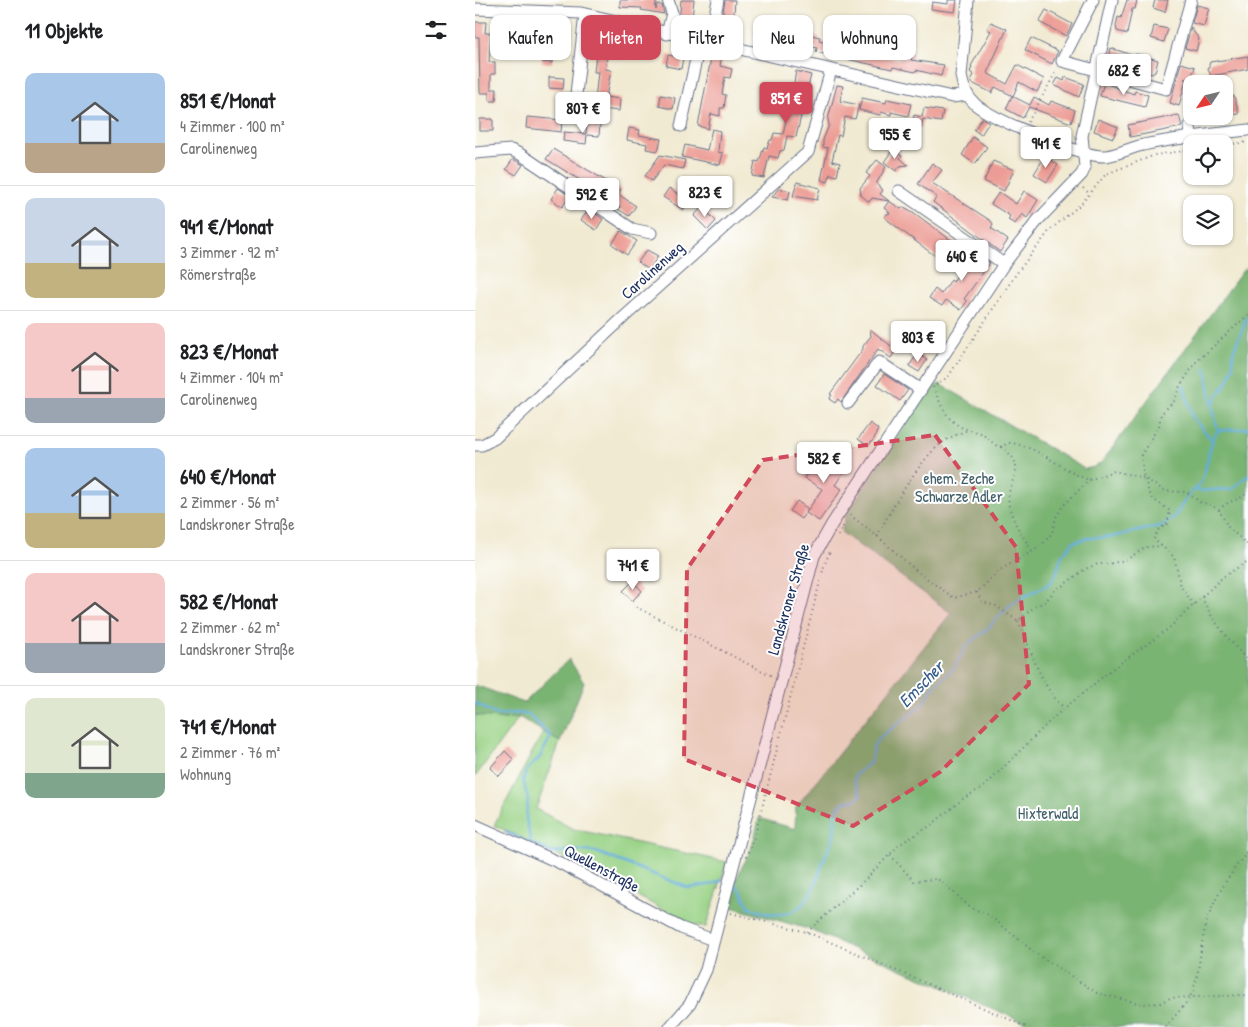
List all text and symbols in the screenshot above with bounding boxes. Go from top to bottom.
chip: Kaufen [490,15,571,60]
chip: Mieten [581,15,661,60]
chip: Filter [671,15,743,60]
chip: Neu [753,15,813,60]
chip: Wohnung [823,15,916,60]
text: 11 Objekte [25,16,103,45]
icon: filters [422,16,450,44]
pin: 682 € [1089,54,1159,96]
text: 682 € [1108,59,1140,81]
north arrow [1183,75,1233,125]
map controls [1183,75,1233,245]
pin: 851 € [751,82,821,124]
text: 851 €/Monat [180,86,275,115]
text: 851 € [771,87,801,109]
pin: 807 € [548,92,618,134]
icon: home [65,93,125,153]
text: 807 € [566,97,600,119]
text: 4 Zimmer · 100 m² [180,115,285,137]
pin: 955 € [860,118,930,160]
text: 955 € [880,123,910,145]
pin: 941 € [1011,126,1081,169]
text: 941 € [1031,132,1061,154]
button: locate [1183,135,1233,185]
text: Carolinenweg [180,137,257,159]
pin: 823 € [670,176,740,218]
pin: 592 € [557,178,627,220]
text: 823 € [689,181,721,203]
text: 592 € [576,183,608,205]
button: layers [1183,195,1233,245]
text: 941 €/Monat [180,212,273,241]
icon: home [65,218,125,278]
street label: Carolinenweg [616,236,688,304]
pin: 640 € [927,240,997,282]
text: 3 Zimmer · 92 m² [180,241,279,263]
text: 640 € [947,245,977,267]
text: Römerstraße [180,263,256,285]
pin: 803 € [883,320,953,363]
text: 803 € [902,326,934,348]
text: 823 €/Monat [180,337,278,366]
icon: home [65,343,125,403]
text: 4 Zimmer · 104 m² [180,366,283,388]
text: Carolinenweg [180,388,257,410]
pin: 582 € [789,442,859,484]
text: 582 € [808,447,840,469]
text: 640 €/Monat [180,462,275,491]
park label: ehem. Zeche Schwarze Adler [915,467,1003,507]
icon: home [65,468,125,528]
text: 2 Zimmer · 56 m² [180,491,279,513]
text: Landskroner Straße [180,513,295,535]
street label: Landskroner Straße [762,540,815,657]
pin: 741 € [598,548,668,591]
text: 741 € [617,554,649,576]
text: 582 €/Monat [180,587,278,616]
icon: home [65,593,125,653]
text: 2 Zimmer · 62 m² [180,616,280,638]
text: Landskroner Straße [180,638,295,660]
water label: Emscher [893,654,951,713]
text: 741 €/Monat [180,712,276,741]
icon: home [65,718,125,778]
text: 2 Zimmer · 76 m² [180,741,280,763]
text: Wohnung [180,763,231,785]
park label: Hixterwald [1018,802,1078,824]
street label: Quellenstraße [560,839,644,897]

